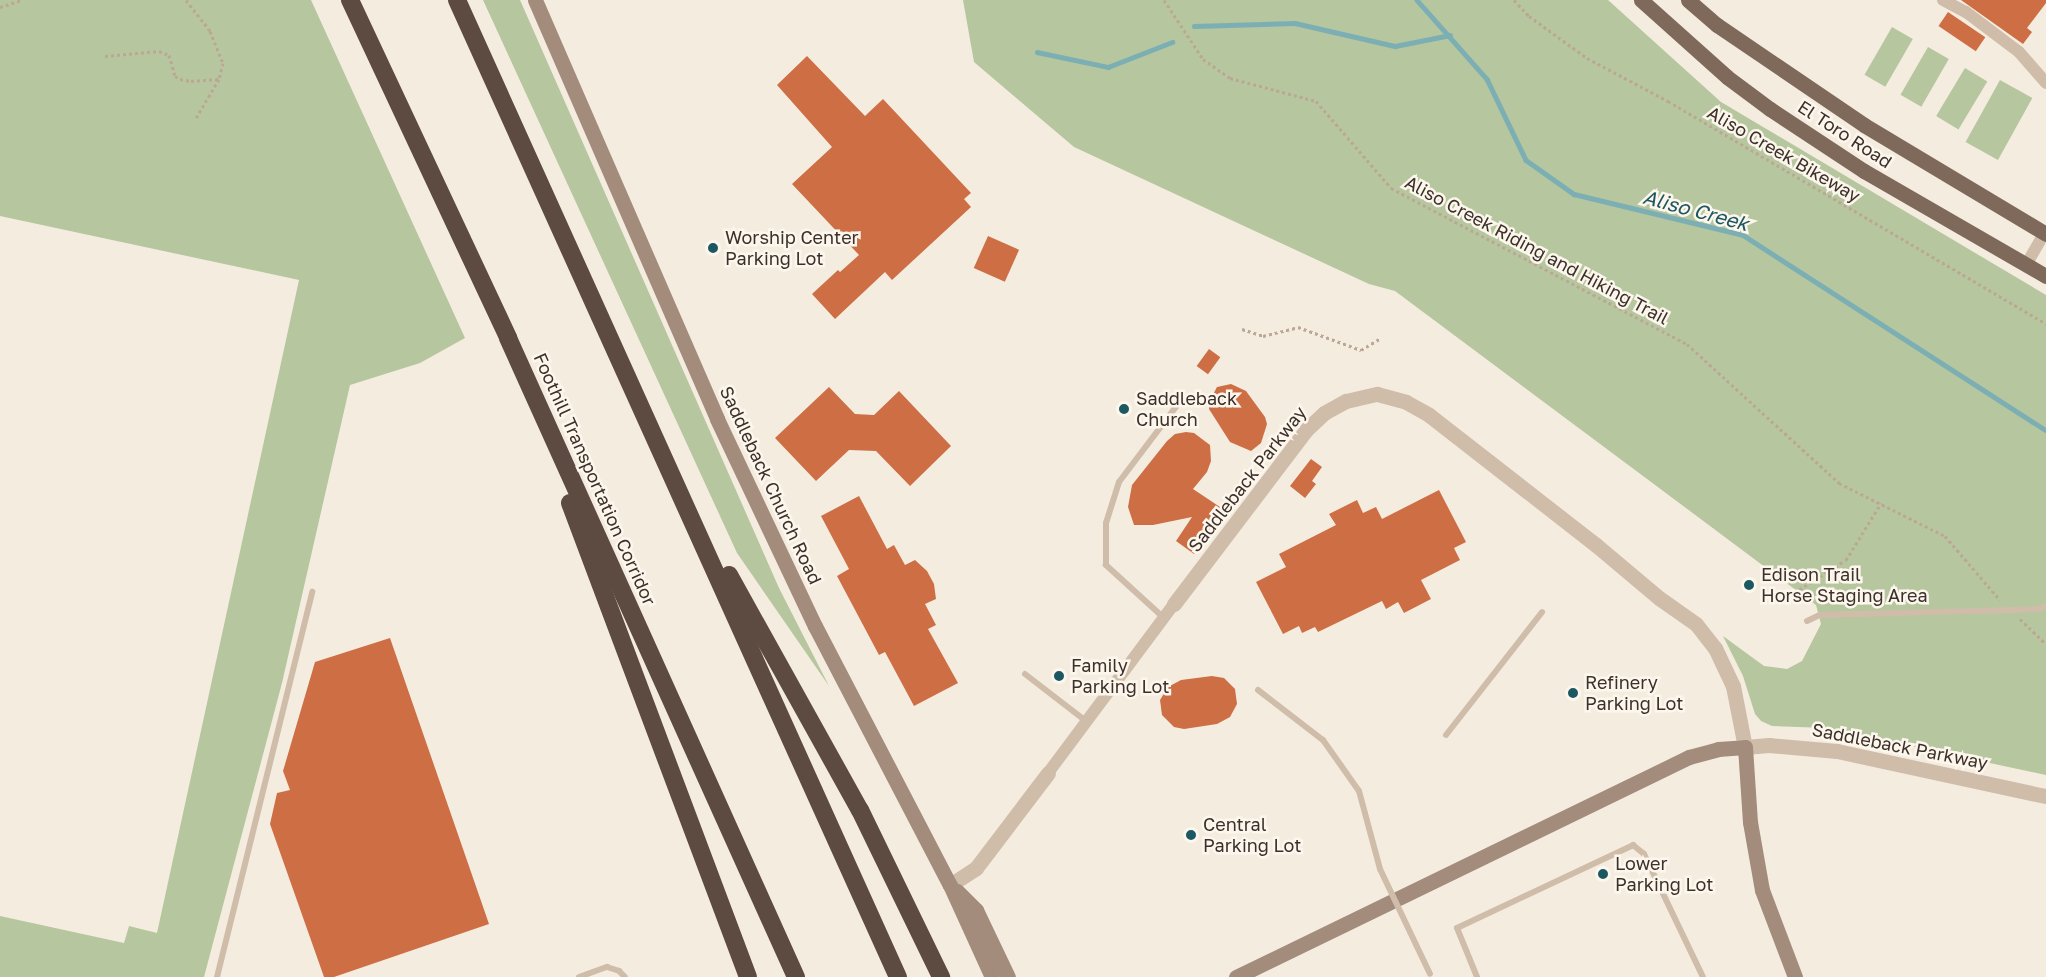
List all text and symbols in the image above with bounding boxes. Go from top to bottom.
street label: El Toro Road [1794,96,1896,172]
street label: Aliso Creek Bikeway [1704,101,1864,207]
street label: Aliso Creek Riding and Hiking Trail [1402,171,1672,329]
water label: Aliso Creek [1641,184,1751,236]
place label: Worship Center Parking Lot [725,227,859,270]
marker: Worship Center Parking Lot [706,241,720,255]
street label: Foothill Transportation Corridor [529,349,661,609]
street label: Saddleback Church Road [716,383,826,587]
place label: Saddleback Church [1136,388,1237,430]
marker: Saddleback Church [1117,402,1131,416]
street label: Saddleback Parkway [1183,402,1311,556]
place label: Edison Trail Horse Staging Area [1761,564,1928,606]
marker: Edison Trail Horse Staging Area [1742,578,1756,592]
place label: Family Parking Lot [1071,655,1170,698]
marker: Family Parking Lot [1052,669,1066,683]
place label: Refinery Parking Lot [1585,672,1684,714]
marker: Refinery Parking Lot [1566,686,1580,700]
street label: Saddleback Parkway [1810,718,1990,774]
place label: Central Parking Lot [1203,814,1302,856]
marker: Central Parking Lot [1184,828,1198,842]
place label: Lower Parking Lot [1615,853,1714,896]
marker: Lower Parking Lot [1596,867,1610,881]

